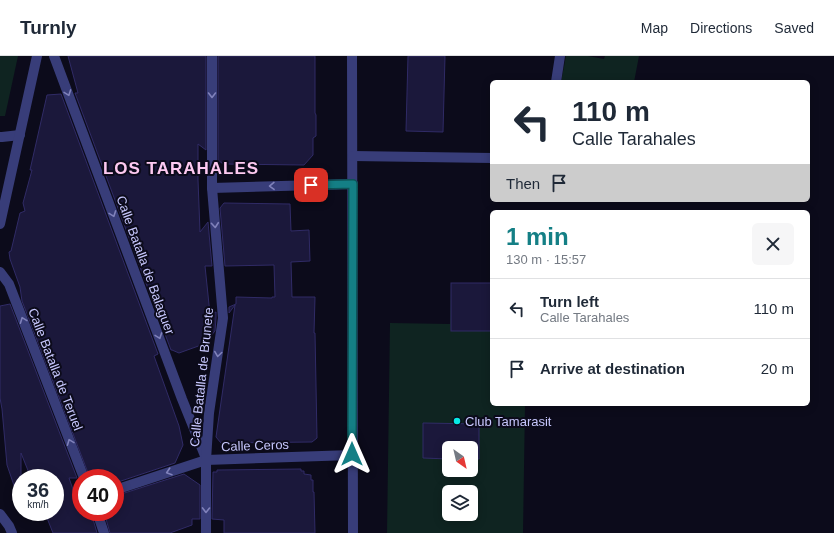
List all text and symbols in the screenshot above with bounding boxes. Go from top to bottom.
text: Turnly [20,17,77,38]
text: Map [641,20,668,36]
text: Directions [690,20,752,36]
text: Saved [774,20,814,36]
one-way arrow [63,89,71,96]
one-way arrow [208,92,216,98]
icon: left [506,96,558,148]
text: 110 m [572,96,650,127]
text: Calle Tarahales [572,129,696,149]
district label: LOS TARAHALES [103,159,259,178]
pin [294,168,328,202]
icon: arrive [548,172,570,194]
icon: arrive [300,174,322,196]
text: Then [506,175,540,192]
one-way arrow [269,182,275,190]
street label: Calle Batalla de Balaguer [113,194,178,337]
one-way arrow [109,211,117,218]
one-way arrow [210,222,219,228]
text: 1 min [506,223,569,250]
button: close [752,223,794,265]
text: 130 m · 15:57 [506,252,586,267]
text: Turn left [540,293,599,310]
icon: left [506,298,528,320]
text: 110 m [753,300,794,317]
street label: Calle Batalla de Teruel [25,306,86,433]
street label: Calle Batalla de Brunete [187,307,216,448]
text: Calle Tarahales [540,310,629,325]
one-way arrow [19,317,27,324]
one-way arrow [154,333,162,340]
one-way arrow [214,351,223,357]
icon: arrive [506,358,528,380]
text: Arrive at destination [540,360,685,377]
text: 20 m [761,360,794,377]
place label: Club Tamarasit [465,414,552,429]
marker: Club Tamarasit [452,416,462,426]
position arrow [331,433,373,475]
street label: Calle Ceros [221,437,290,454]
one-way arrow [66,438,74,445]
north arrow [442,441,478,477]
map controls [442,441,478,521]
one-way arrow [166,467,173,476]
speed limit sign: 40 [72,469,124,521]
text: 36 [27,479,49,501]
button: layers [442,485,478,521]
text: km/h [27,499,49,510]
one-way arrow [202,507,210,513]

